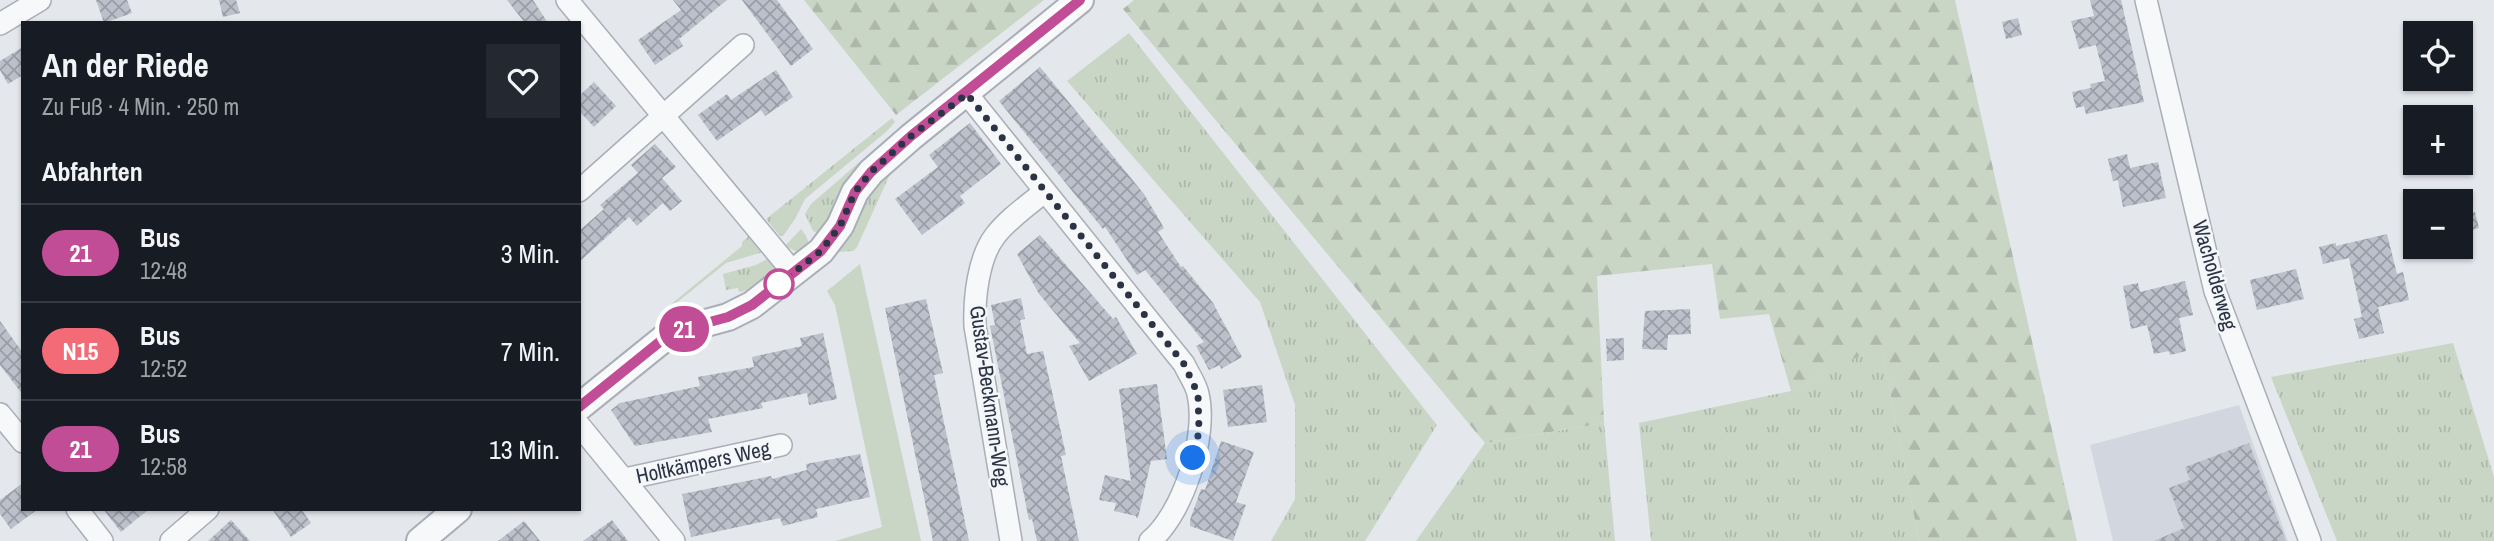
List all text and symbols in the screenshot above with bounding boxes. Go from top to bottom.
map controls [2403,21,2473,259]
button: locate [2403,21,2473,91]
text: An der Riede [42,43,209,87]
button: heart [486,44,560,118]
text: Zu Fuß · 4 Min. · 250 m [42,91,239,122]
button: + [2403,105,2473,175]
text: Abfahrten [42,154,143,189]
button: − [2403,189,2473,259]
street label: Wacholderweg [2185,217,2245,334]
text: Bus [140,220,180,255]
text: 3 Min. [501,236,560,271]
text: 21 [70,237,91,269]
text: 12:48 [140,255,187,286]
unlabelled marker [764,269,794,299]
street label: Gustav-Beckmann-Weg [963,304,1017,489]
line badge: 21 [652,306,716,352]
text: 21 [673,313,695,345]
text: Bus [140,318,180,353]
text: 7 Min. [501,334,560,369]
text: N15 [62,335,99,367]
text: 12:52 [140,353,187,384]
text: Bus [140,416,180,451]
text: 13 Min. [489,432,560,467]
text: 21 [70,433,91,465]
street label: Holtkämpers Weg [633,434,773,490]
your location [1175,440,1210,475]
text: 12:58 [140,451,187,482]

